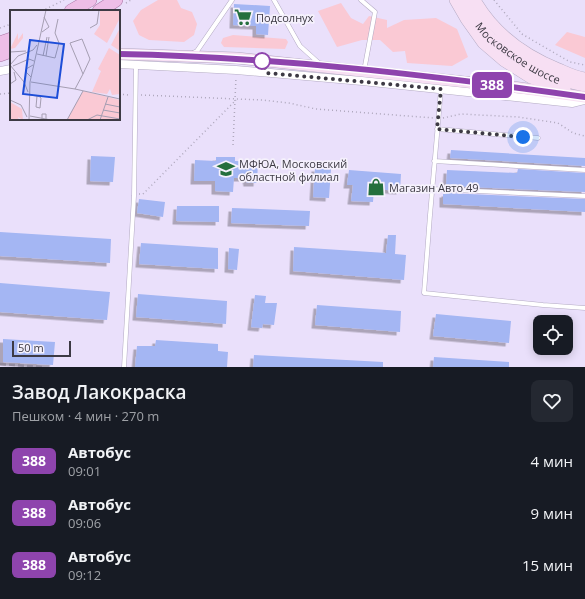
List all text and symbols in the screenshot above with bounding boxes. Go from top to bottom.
supermarket icon: Подсолнух [233,7,253,27]
inset map [10,10,120,120]
place label: Подсолнух [256,10,314,25]
street label: Московское шоссе [473,19,563,87]
unlabelled marker [253,52,271,70]
line badge: 388 [469,72,515,98]
text: 388 [480,75,504,94]
your location [513,127,533,147]
place label: МФЮА, Московский областной филиал [239,156,347,184]
school or university icon: МФЮА, Московский областной филиал [216,159,236,179]
shop icon: Магазин Авто 49 [366,177,386,197]
place label: Магазин Авто 49 [389,180,479,195]
map controls [533,315,573,355]
button: locate [533,315,573,355]
scale bar [12,339,71,358]
text: 50 m [18,340,44,355]
text: Завод Лакокраска [12,379,187,405]
button: heart [531,380,573,422]
text: Пешком · 4 мин · 270 m [12,407,159,425]
text: Автобус [68,442,131,462]
text: 388 [22,451,46,470]
text: 4 мин [530,451,573,471]
text: 09:01 [68,462,101,480]
text: Автобус [68,494,131,514]
text: 388 [22,503,46,522]
text: 9 мин [530,503,573,523]
text: 09:06 [68,514,101,532]
text: Автобус [68,546,131,566]
text: 388 [22,555,46,574]
text: 15 мин [522,555,573,575]
text: 09:12 [68,566,101,584]

